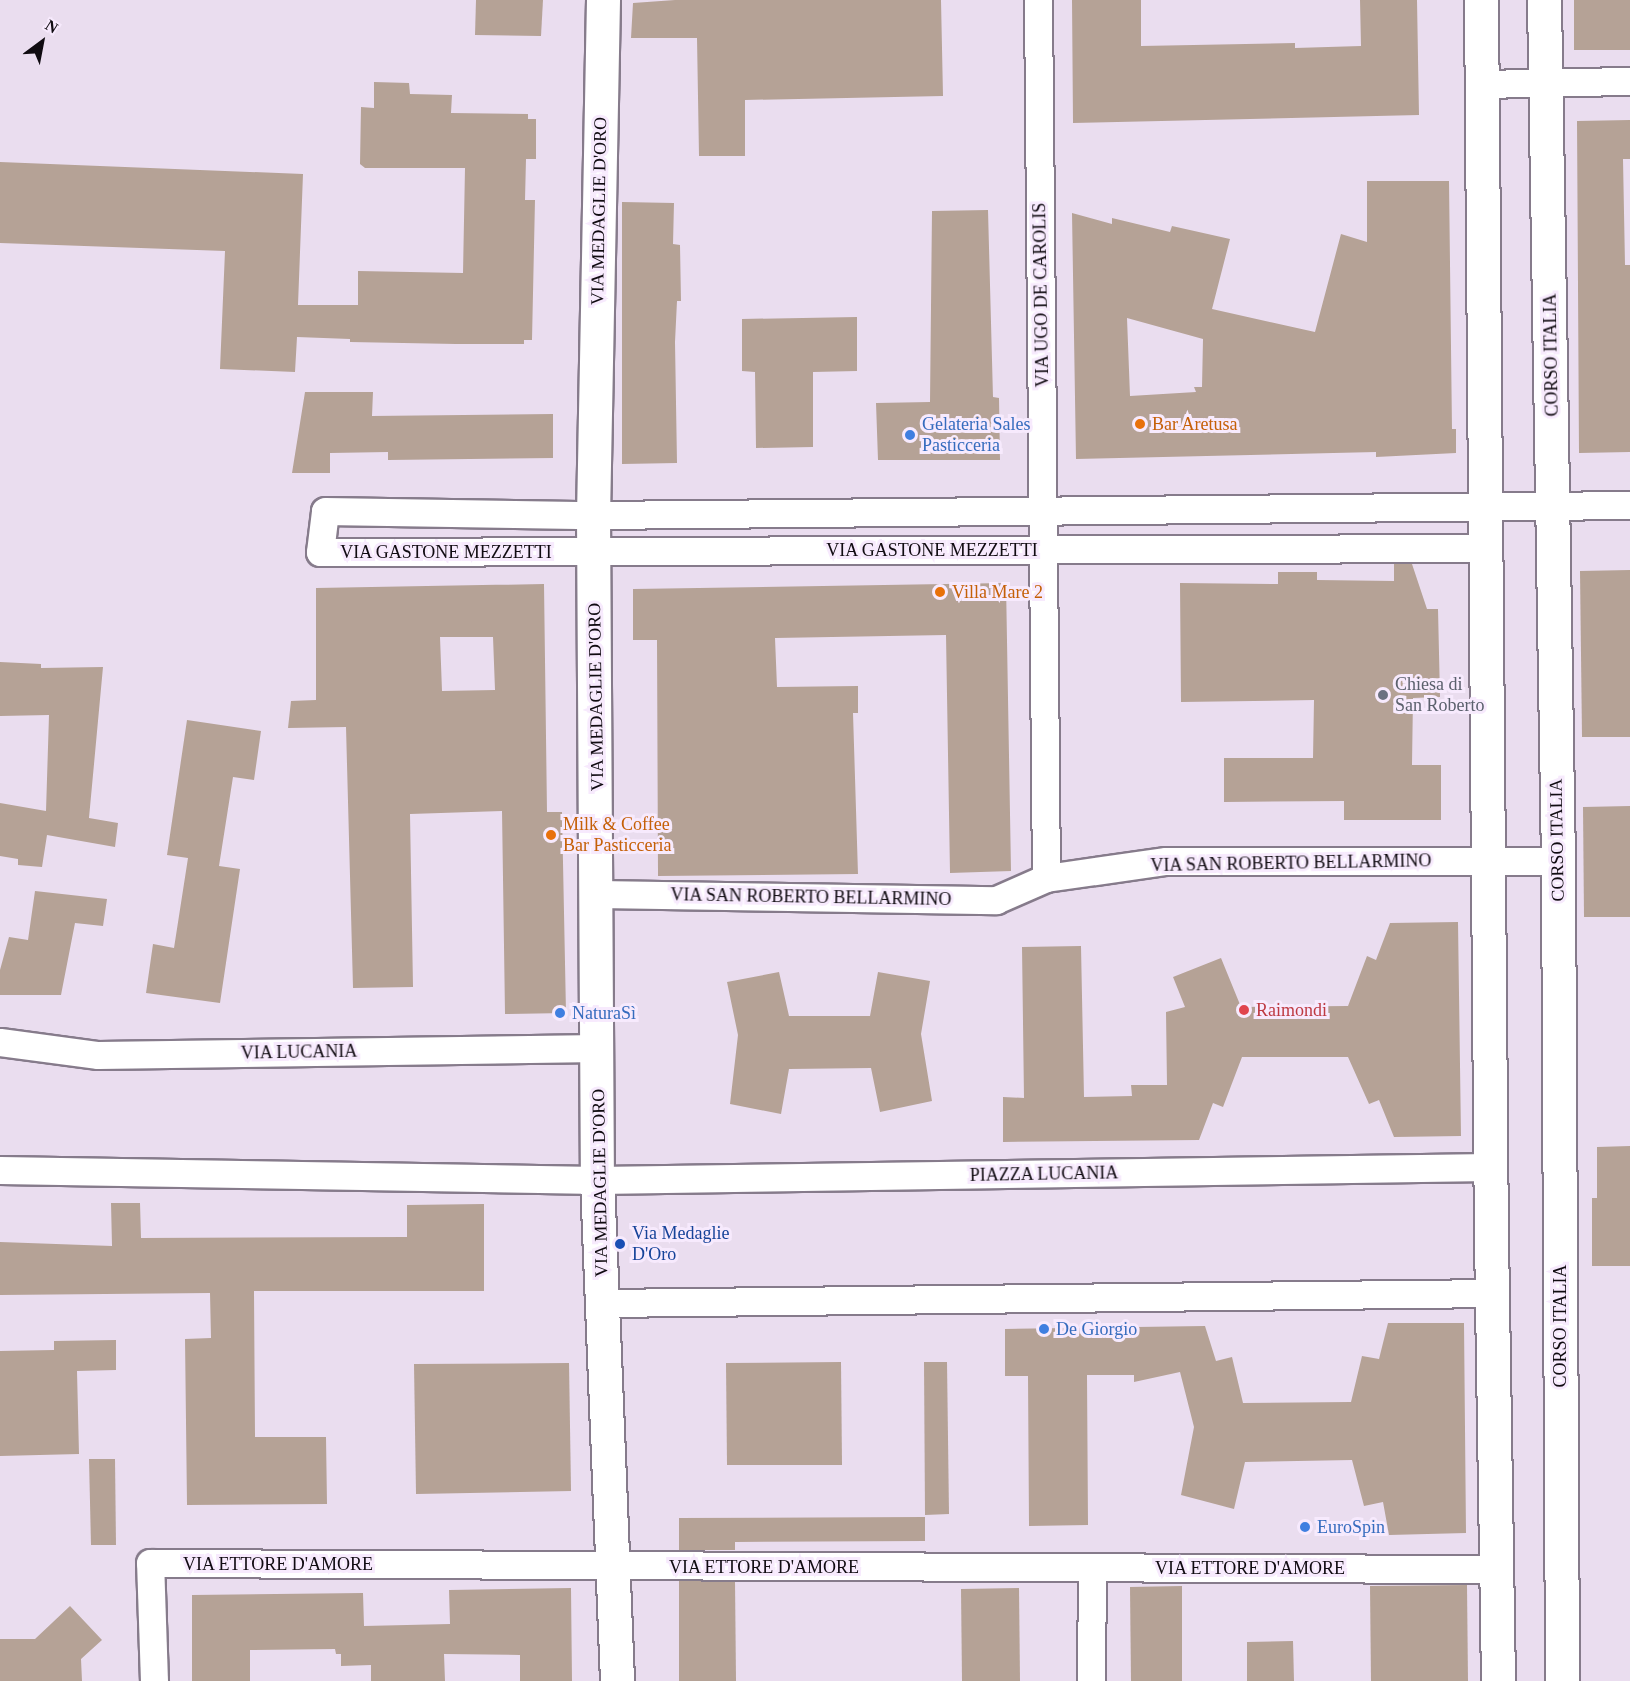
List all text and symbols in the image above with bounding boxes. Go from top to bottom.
north arrow [12,12,72,72]
text: N [42,16,61,37]
street label: VIA MEDAGLIE D'ORO [587,116,611,306]
street label: VIA UGO DE CAROLIS [1029,202,1053,388]
street label: CORSO ITALIA [1539,293,1563,417]
place label: Bar Aretusa [1152,413,1238,435]
place label: Gelateria Sales Pasticceria [922,414,1030,456]
marker: Bar Aretusa [1133,417,1147,431]
marker: Gelateria Sales Pasticceria [903,428,917,442]
street label: VIA GASTONE MEZZETTI [826,539,1038,561]
street label: VIA GASTONE MEZZETTI [340,541,552,563]
place label: Villa Mare 2 [952,581,1043,603]
marker: Villa Mare 2 [933,585,947,599]
street label: VIA MEDAGLIE D'ORO [584,602,608,792]
place label: Chiesa di San Roberto [1395,674,1484,716]
marker: Chiesa di San Roberto [1376,688,1390,702]
street label: CORSO ITALIA [1545,778,1569,902]
place label: Milk & Coffee Bar Pasticceria [563,814,671,856]
marker: Milk & Coffee Bar Pasticceria [544,828,558,842]
street label: VIA SAN ROBERTO BELLARMINO [1150,850,1432,876]
street label: VIA SAN ROBERTO BELLARMINO [670,884,952,910]
place label: Raimondi [1256,999,1327,1021]
place label: NaturaSì [572,1002,636,1024]
marker: Raimondi [1237,1003,1251,1017]
marker: NaturaSì [553,1006,567,1020]
street label: VIA LUCANIA [240,1040,358,1064]
street label: VIA MEDAGLIE D'ORO [588,1088,612,1278]
street label: PIAZZA LUCANIA [969,1162,1119,1186]
place label: Via Medaglie D'Oro [632,1223,729,1266]
marker: Via Medaglie D'Oro [613,1237,627,1251]
street label: CORSO ITALIA [1549,1264,1571,1388]
place label: De Giorgio [1056,1318,1137,1340]
marker: De Giorgio [1037,1322,1051,1336]
place label: EuroSpin [1317,1516,1385,1538]
marker: EuroSpin [1298,1520,1312,1534]
street label: VIA ETTORE D'AMORE [183,1553,373,1575]
street label: VIA ETTORE D'AMORE [669,1556,859,1578]
street label: VIA ETTORE D'AMORE [1155,1557,1345,1579]

